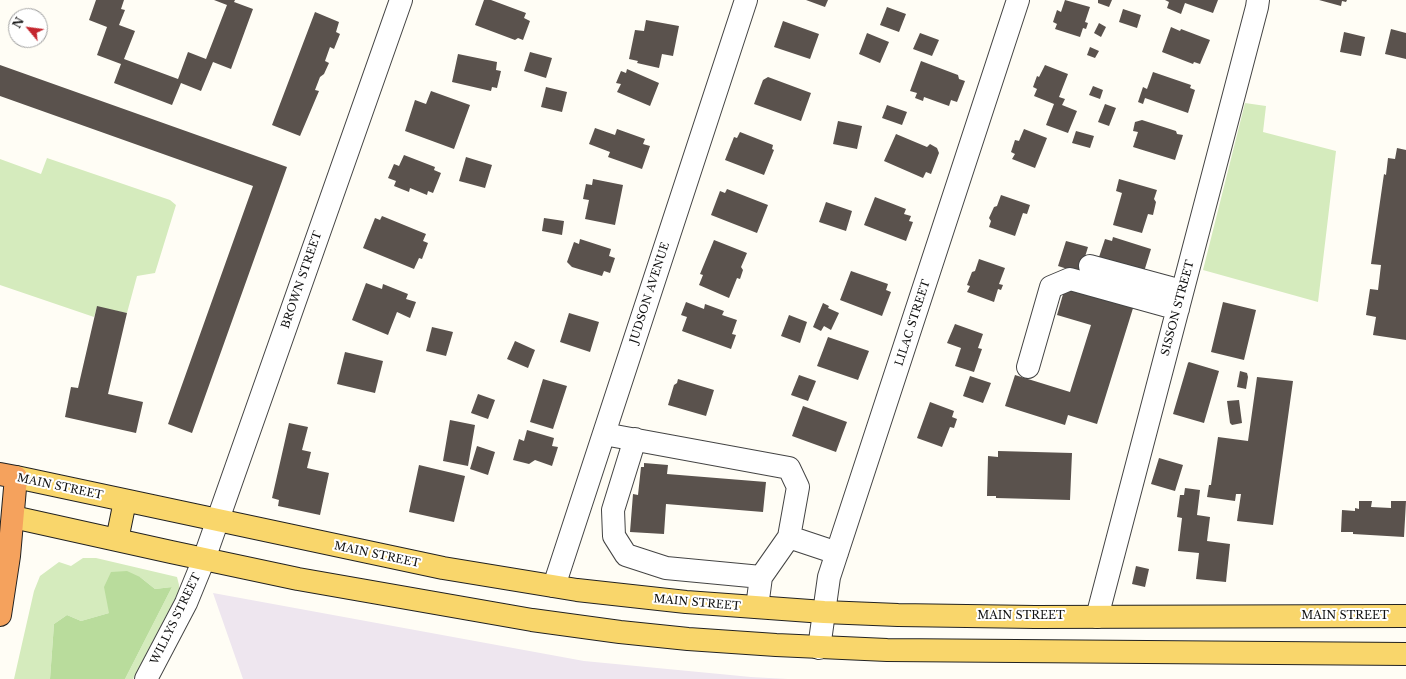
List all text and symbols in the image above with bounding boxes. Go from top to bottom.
north arrow [8,8,48,48]
text: N [10,15,27,31]
street label: BROWN STREET [279,230,325,330]
street label: JUDSON AVENUE [627,241,673,345]
street label: SISSON STREET [1159,259,1197,357]
street label: LILAC STREET [893,278,933,368]
street label: MAIN STREET [16,471,104,503]
street label: MAIN STREET [333,539,421,571]
street label: WILLYS STREET [148,571,204,667]
street label: MAIN STREET [653,593,741,613]
street label: MAIN STREET [977,609,1065,623]
street label: MAIN STREET [1301,609,1389,623]

